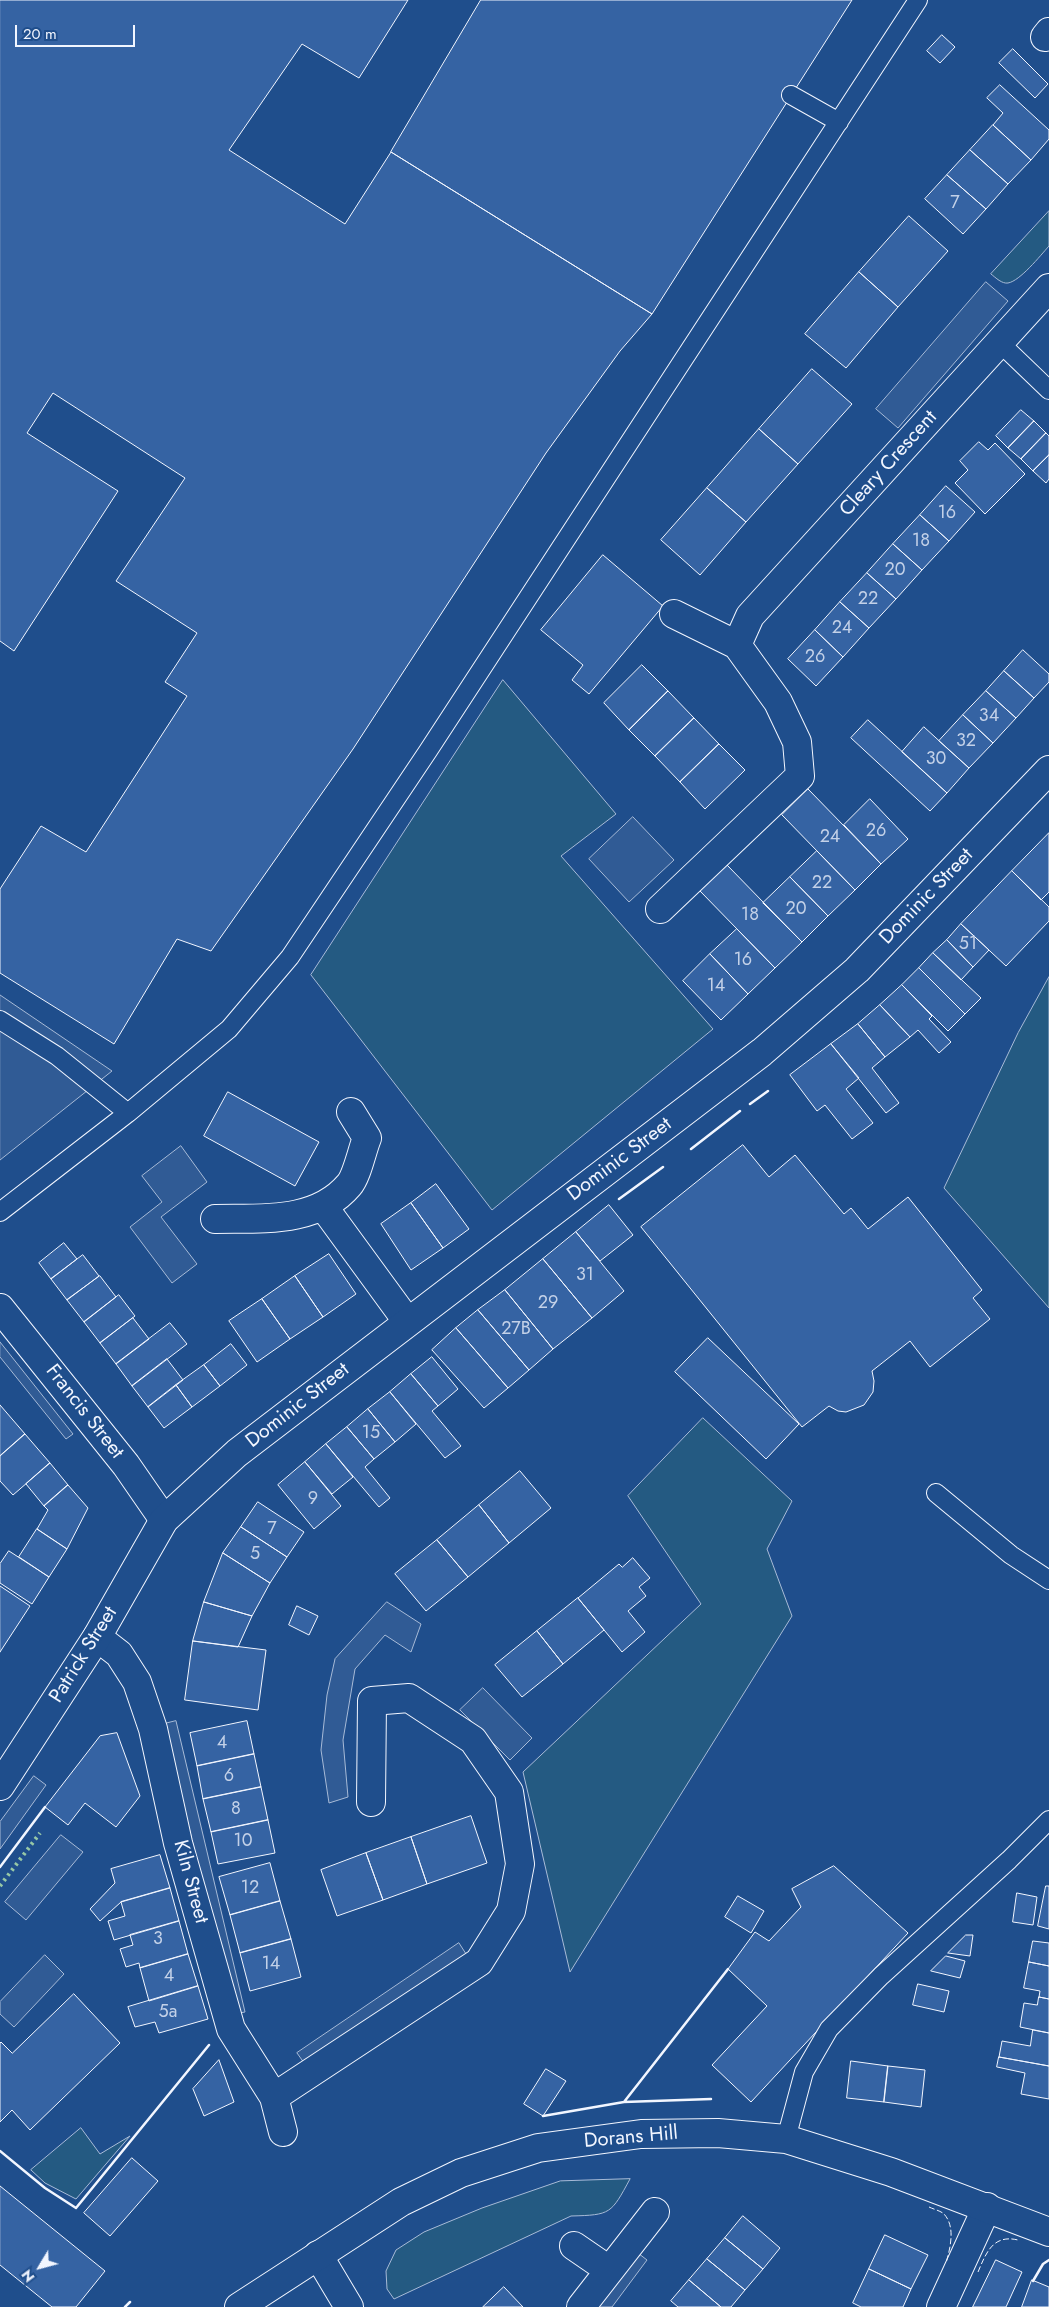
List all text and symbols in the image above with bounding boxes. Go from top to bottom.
scale bar [18,15,138,47]
text: 20 m [23,23,57,45]
house number: 7 [950,193,960,215]
street label: Cleary Crescent [835,406,943,522]
house number: 16 [938,503,956,525]
house number: 18 [912,531,930,553]
house number: 20 [884,560,906,582]
house number: 22 [858,589,878,611]
house number: 24 [832,618,852,640]
house number: 26 [805,647,825,669]
house number: 34 [979,706,999,728]
house number: 32 [956,731,976,753]
house number: 30 [926,749,946,771]
house number: 26 [866,821,886,843]
house number: 24 [820,827,840,849]
street label: Dominic Street [875,844,979,950]
house number: 22 [812,873,832,895]
house number: 20 [785,899,807,921]
house number: 18 [741,905,759,927]
house number: 51 [959,934,977,956]
house number: 16 [734,950,752,972]
house number: 14 [707,976,725,998]
street label: Dominic Street [563,1113,677,1207]
house number: 31 [576,1265,594,1287]
house number: 29 [538,1293,558,1315]
house number: 27B [501,1319,531,1341]
street label: Dominic Street [242,1358,354,1454]
street label: Francis Street [40,1360,128,1464]
house number: 15 [362,1423,380,1445]
house number: 9 [308,1489,318,1511]
house number: 7 [267,1519,277,1541]
house number: 5 [250,1544,260,1566]
street label: Patrick Street [45,1602,123,1708]
house number: 4 [217,1733,227,1755]
house number: 6 [224,1766,234,1788]
house number: 8 [231,1799,241,1821]
house number: 10 [234,1831,252,1853]
street label: Kiln Street [167,1838,213,1926]
house number: 12 [241,1878,259,1900]
house number: 3 [153,1929,163,1951]
house number: 14 [262,1954,280,1976]
house number: 4 [164,1966,174,1988]
house number: 5a [159,2002,177,2024]
street label: Dorans Hill [583,2122,679,2154]
north arrow [15,2242,65,2292]
text: N [17,2266,39,2286]

